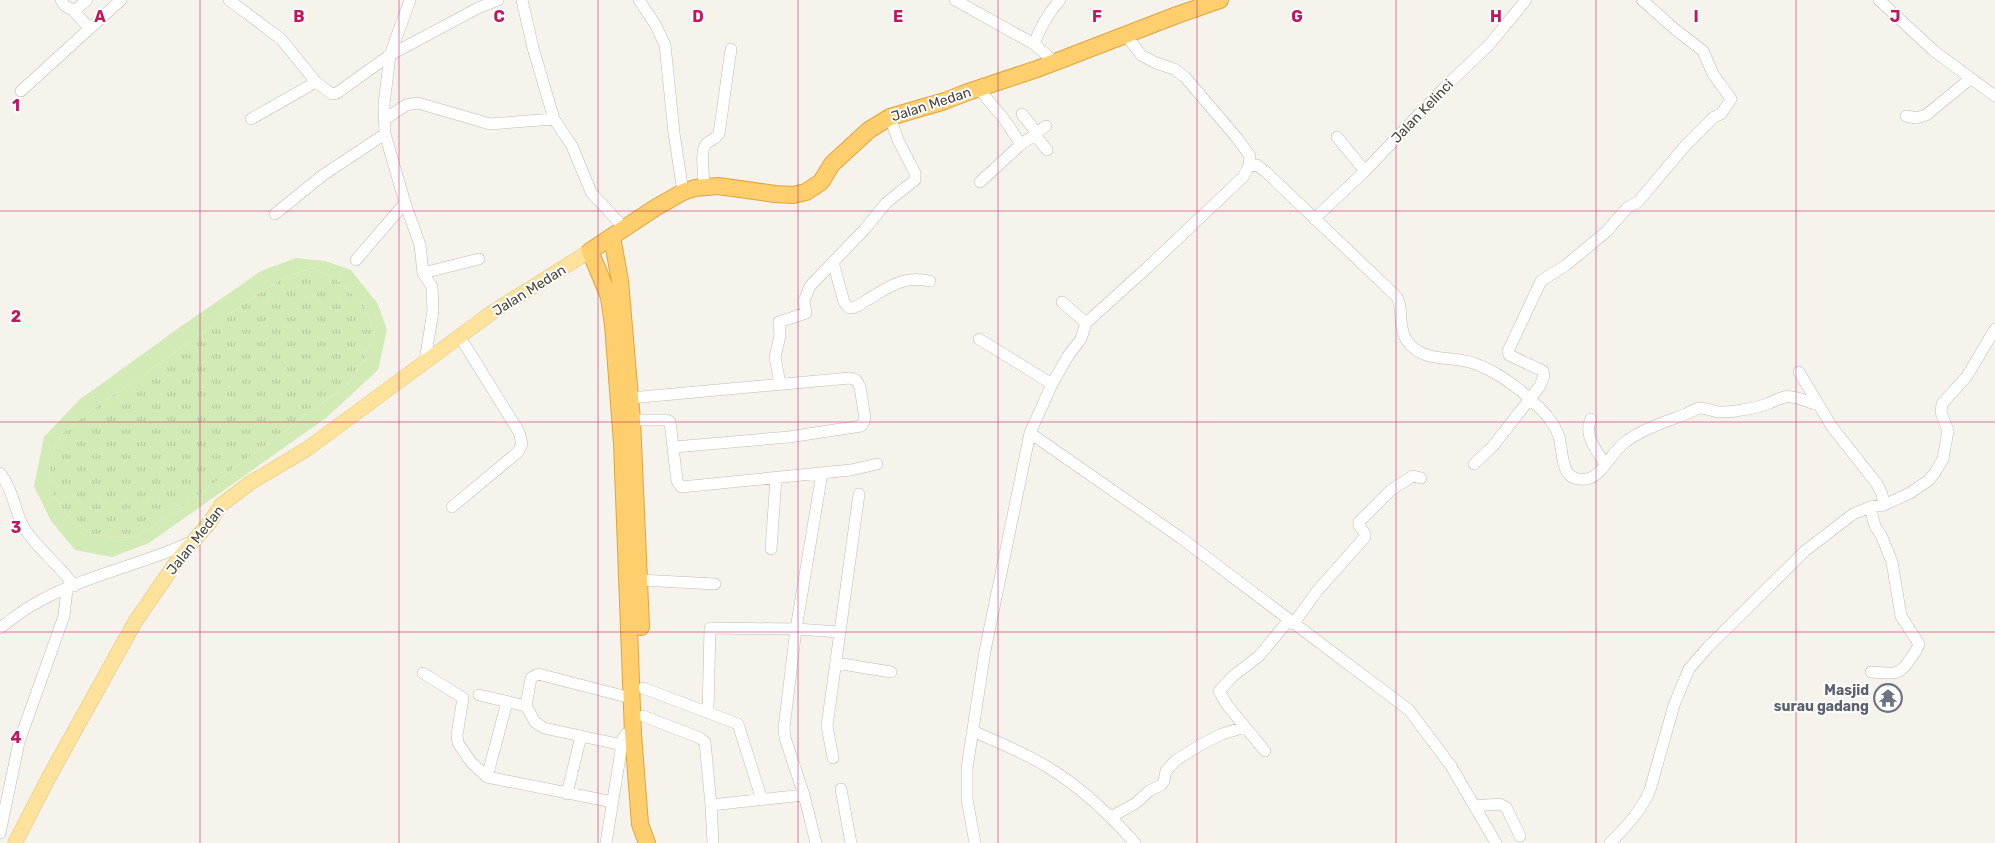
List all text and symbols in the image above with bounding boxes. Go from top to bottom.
text: A [94,7,106,26]
text: B [293,7,305,26]
text: C [493,7,505,26]
text: D [692,7,704,26]
text: E [893,7,903,26]
text: F [1092,7,1102,26]
text: G [1291,7,1303,26]
text: H [1490,7,1502,26]
text: I [1693,7,1699,26]
text: J [1890,7,1900,26]
street label: Jalan Kelinci [1388,76,1457,147]
street label: Jalan Medan [889,84,973,125]
text: 1 [12,96,20,115]
street label: Jalan Medan [490,261,569,320]
text: 2 [11,307,21,326]
street label: Jalan Medan [163,502,228,578]
text: 3 [11,518,21,537]
place label: Masjid surau gadang [1774,682,1869,715]
temple icon: Masjid surau gadang [1873,683,1903,713]
text: 4 [11,728,22,747]

